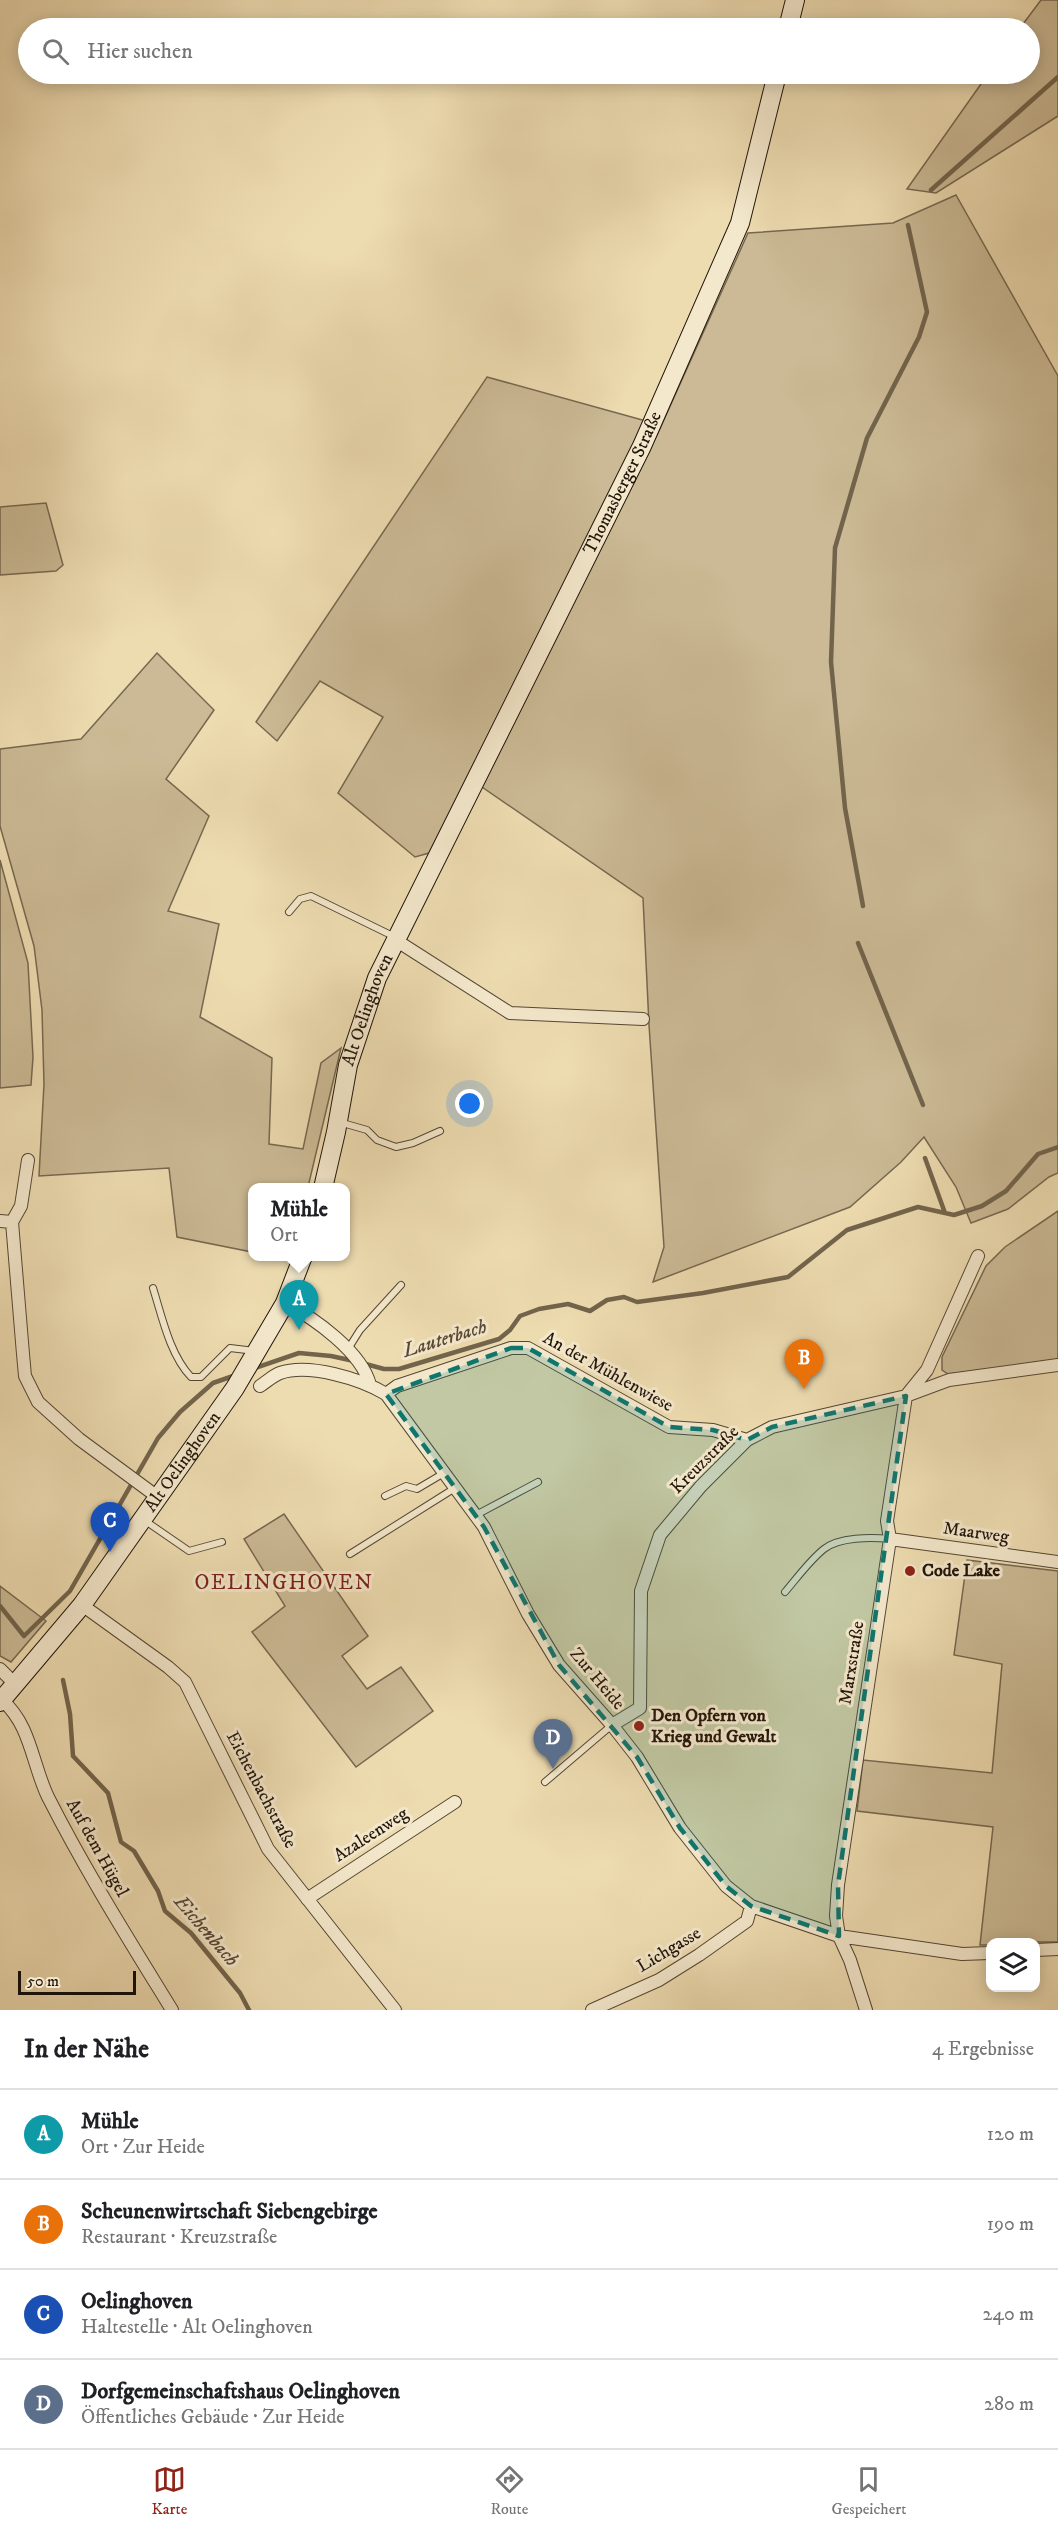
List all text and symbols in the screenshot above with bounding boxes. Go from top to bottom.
search box [18,18,1040,84]
icon: search [39,35,72,68]
text: Hier suchen [87,38,193,65]
street label: Thomasberger Straße [579,408,667,558]
street label: Alt Oelinghoven [337,950,399,1069]
your location [455,1089,484,1118]
popup [248,1183,350,1261]
text: Mühle [270,1196,328,1223]
text: Ort [270,1223,298,1248]
pin: A [280,1280,318,1330]
water label: Lauterbach [399,1314,490,1364]
street label: An der Mühlenwiese [539,1327,677,1417]
pin: B [784,1340,824,1389]
street label: Alt Oelinghoven [140,1407,226,1516]
street label: Kreuzstraße [666,1421,744,1499]
pin: C [90,1502,130,1552]
street label: Maarweg [942,1517,1011,1549]
place label: Code Lake [922,1560,1000,1582]
marker: Code Lake [903,1564,917,1578]
district label: OELINGHOVEN [195,1570,373,1596]
street label: Marxstraße [835,1620,869,1706]
street label: Zur Heide [565,1644,629,1714]
place label: Den Opfern von Krieg und Gewalt [651,1705,776,1748]
marker: Den Opfern von Krieg und Gewalt [632,1719,646,1733]
pin: D [534,1720,572,1769]
street label: Eichenbachstraße [221,1728,301,1852]
street label: Auf dem Hügel [61,1795,133,1901]
street label: Azaleenweg [330,1803,412,1867]
water label: Eichenbach [168,1889,244,1972]
street label: Lichgasse [633,1922,705,1978]
map controls [986,1938,1040,1992]
button: layers [986,1938,1040,1992]
scale bar [18,1968,136,1996]
text: 50 m [27,1971,59,1991]
text: In der Nähe [24,2033,149,2066]
text: 4 Ergebnisse [932,2037,1034,2062]
text: Mühle [81,2108,139,2135]
text: A [37,2122,50,2147]
text: 120 m [987,2122,1034,2147]
text: Ort · Zur Heide [81,2135,205,2160]
text: Scheunenwirtschaft Siebengebirge [81,2198,378,2225]
text: B [37,2212,50,2237]
text: 190 m [987,2212,1034,2237]
text: Restaurant · Kreuzstraße [81,2225,277,2250]
text: Oelinghoven [81,2288,193,2315]
text: C [37,2302,50,2327]
text: 240 m [983,2302,1034,2327]
text: Haltestelle · Alt Oelinghoven [81,2315,313,2340]
text: Dorfgemeinschaftshaus Oelinghoven [81,2378,400,2405]
text: D [36,2392,51,2417]
text: 280 m [984,2392,1034,2417]
text: Öffentliches Gebäude · Zur Heide [81,2405,345,2430]
tab: Karte [152,2463,187,2519]
tab: Route [491,2463,528,2519]
tab: Gespeichert [832,2463,906,2519]

